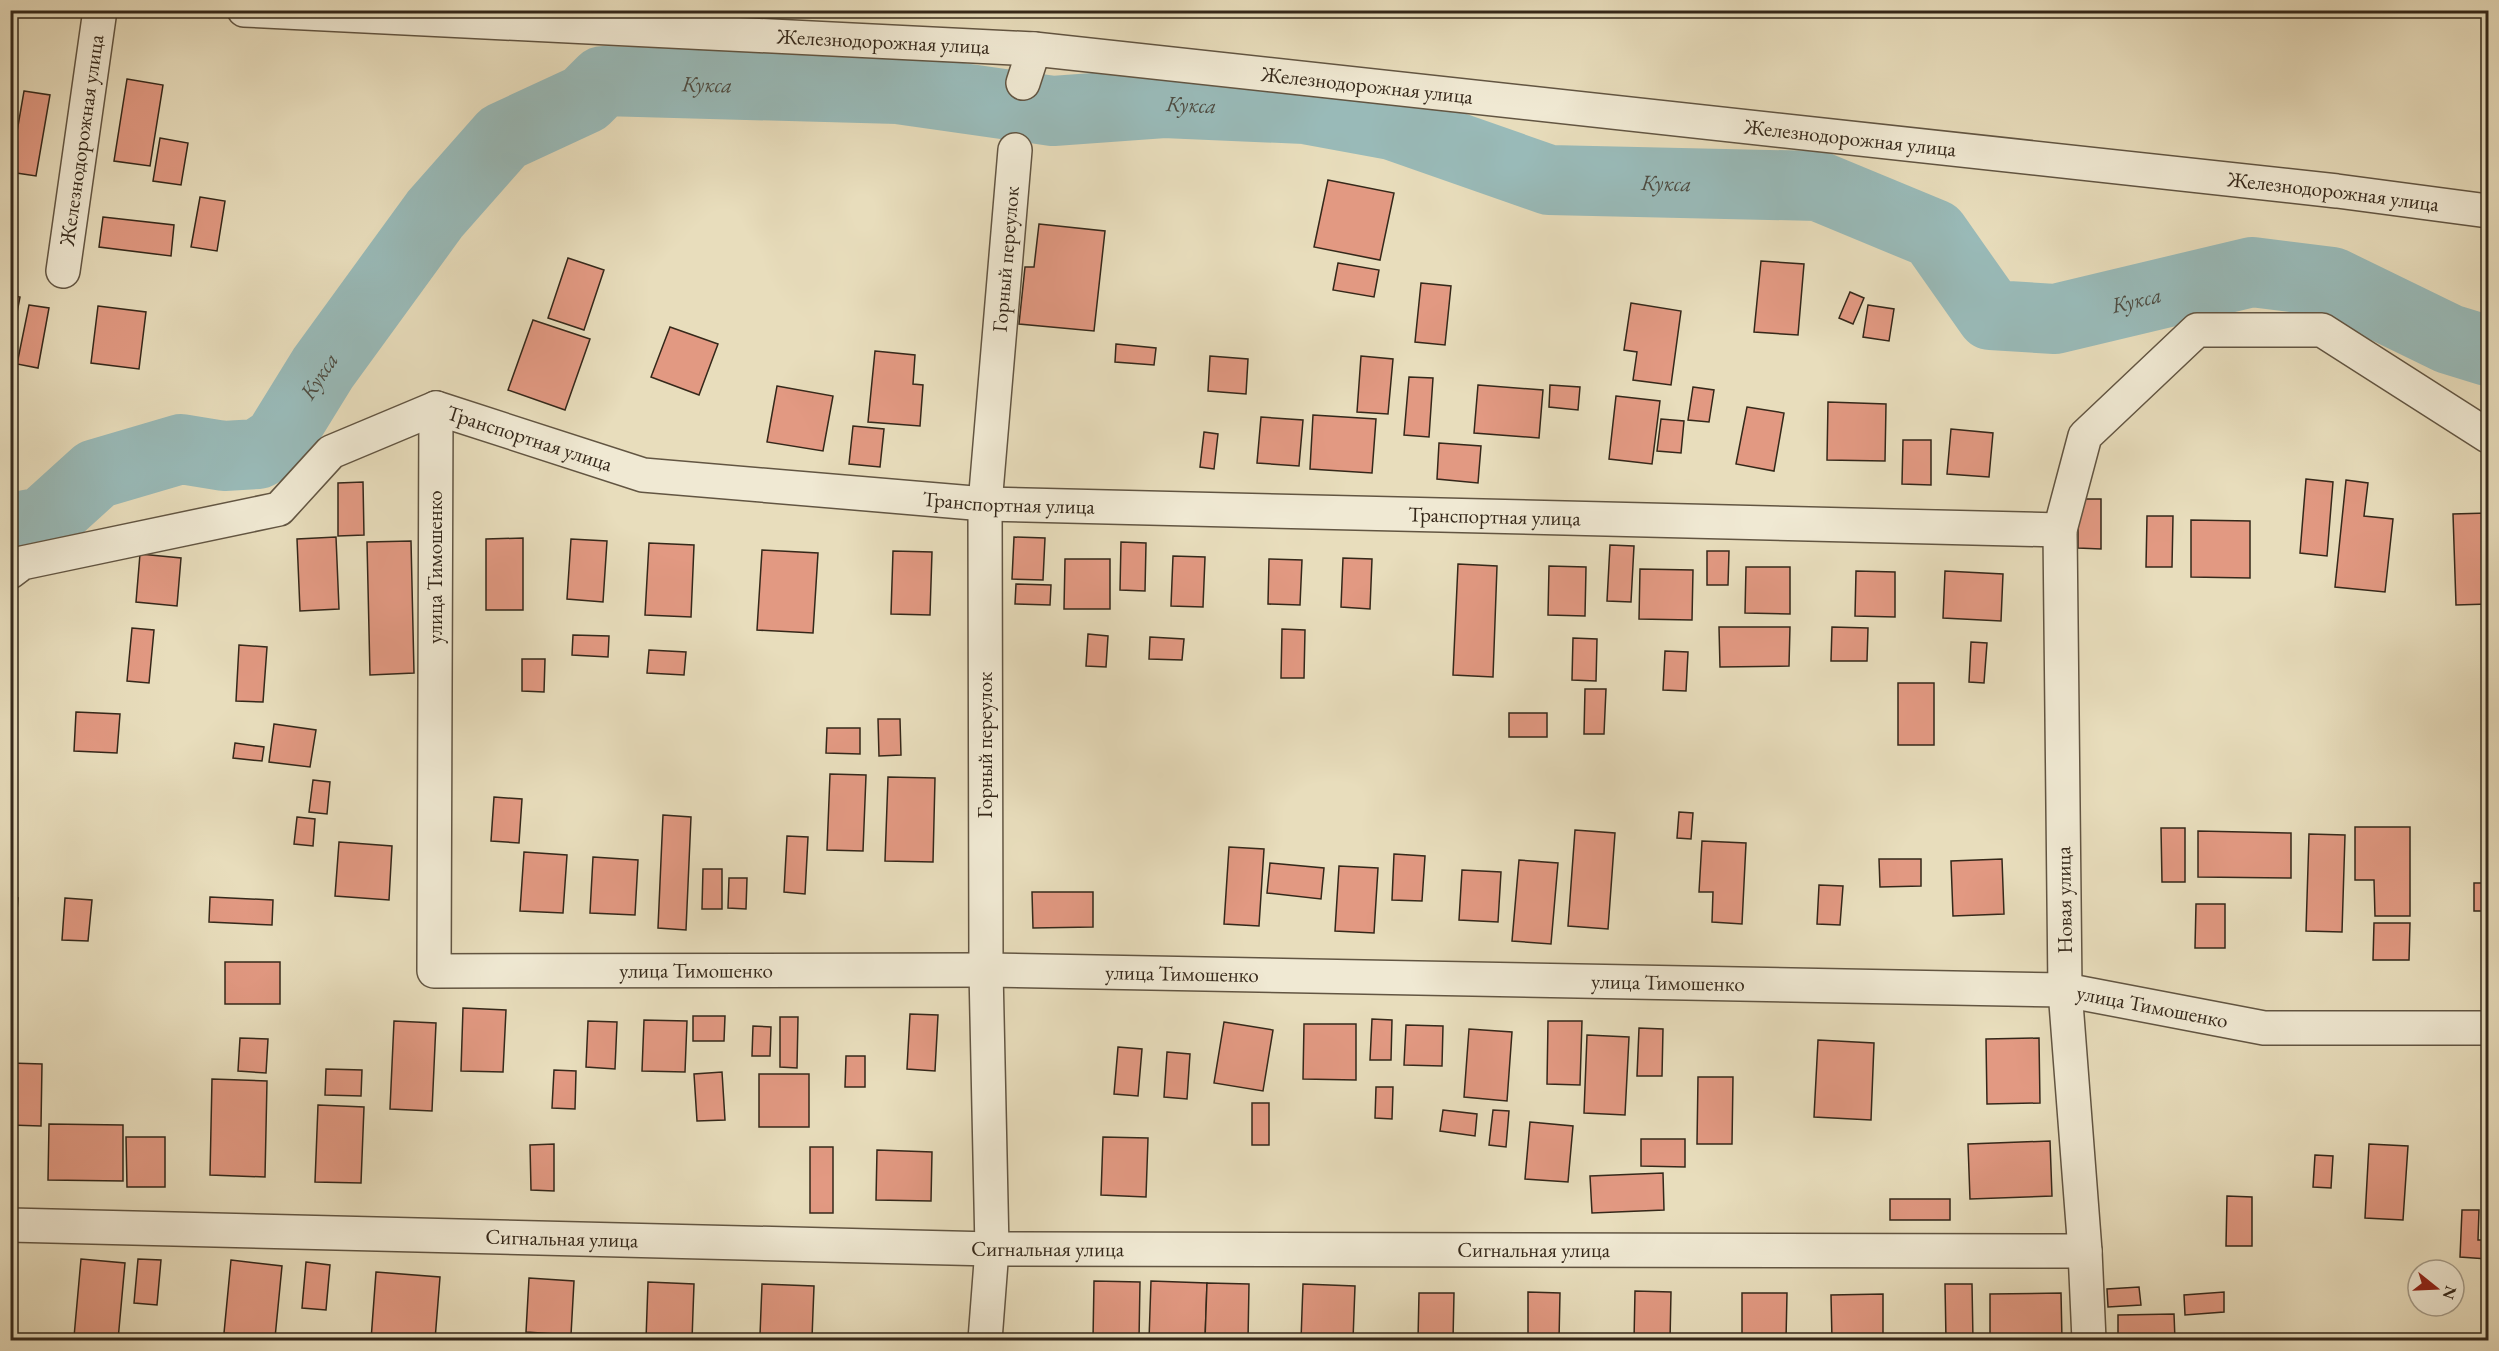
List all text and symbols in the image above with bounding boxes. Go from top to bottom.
street label: Железнодорожная улица [775,22,991,60]
street label: Железнодорожная улица [53,32,109,249]
street label: Железнодорожная улица [1259,60,1475,110]
water label: Кукса [680,69,733,100]
water label: Кукса [1164,89,1217,120]
street label: Железнодорожная улица [1742,112,1958,162]
street label: Железнодорожная улица [2225,165,2441,217]
water label: Кукса [1640,168,1692,198]
street label: Горный переулок [986,185,1025,333]
water label: Кукса [2107,280,2164,320]
water label: Кукса [293,346,345,406]
street label: Транспортная улица [444,398,617,477]
street label: Транспортная улица [921,485,1096,520]
street label: улица Тимошенко [421,490,448,644]
street label: Транспортная улица [1408,500,1582,531]
street label: Горный переулок [971,672,998,818]
street label: Новая улица [2049,846,2078,954]
street label: улица Тимошенко [619,956,773,984]
street label: улица Тимошенко [1105,958,1259,988]
street label: улица Тимошенко [1591,967,1745,997]
street label: улица Тимошенко [2074,978,2230,1034]
street label: Сигнальная улица [485,1223,639,1253]
street label: Сигнальная улица [971,1234,1125,1262]
street label: Сигнальная улица [1457,1236,1611,1263]
north arrow [2406,1258,2466,1318]
text: N [2438,1283,2462,1302]

